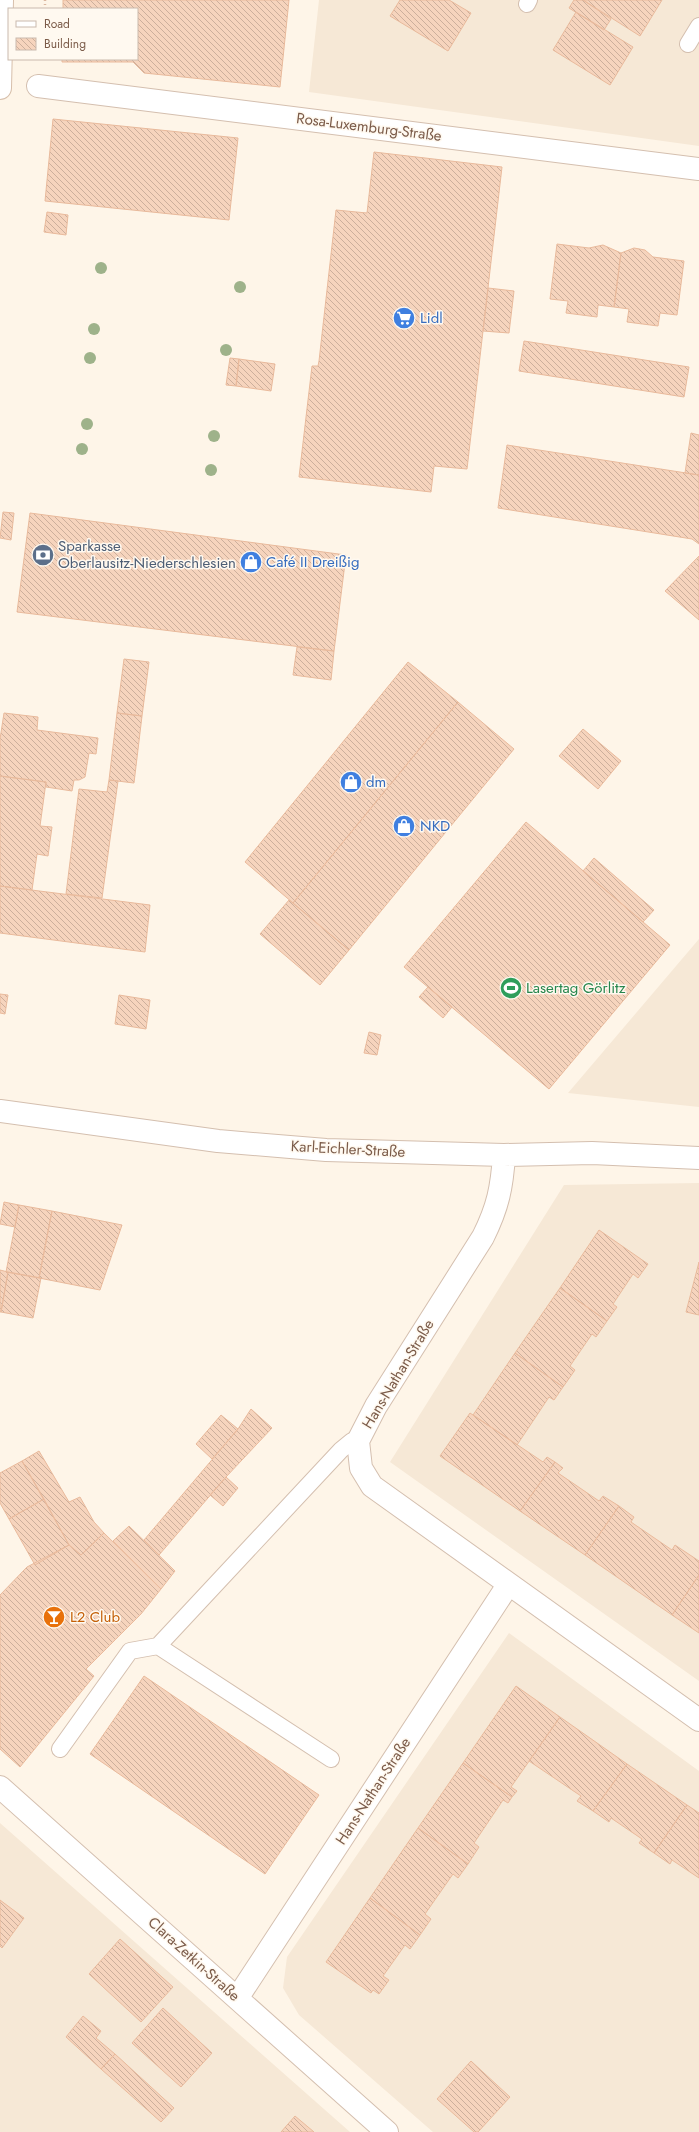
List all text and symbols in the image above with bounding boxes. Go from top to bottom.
legend [8,8,138,60]
text: Road [44,15,70,33]
text: Building [44,35,86,53]
street label: Rosa-Luxemburg-Straße [295,107,443,147]
supermarket icon: Lidl [391,305,417,331]
place label: Lidl [420,307,443,329]
place label: Sparkasse Oberlausitz-Niederschlesien [58,535,236,574]
bank icon: Sparkasse Oberlausitz-Niederschlesien [30,542,56,568]
shop icon: Café II Dreißig [238,549,264,575]
place label: Café II Dreißig [266,551,360,573]
shop icon: dm [338,769,364,795]
place label: dm [366,771,386,793]
shop icon: NKD [391,813,417,839]
place label: NKD [420,815,450,837]
sports icon: Lasertag Görlitz [498,975,524,1001]
place label: Lasertag Görlitz [526,977,626,999]
street label: Karl-Eichler-Straße [290,1135,406,1163]
street label: Hans-Nathan-Straße [357,1315,439,1433]
bar icon: L2 Club [41,1604,67,1630]
place label: L2 Club [70,1606,120,1628]
street label: Hans-Nathan-Straße [330,1733,416,1849]
street label: Clara-Zetkin-Straße [143,1912,245,2007]

